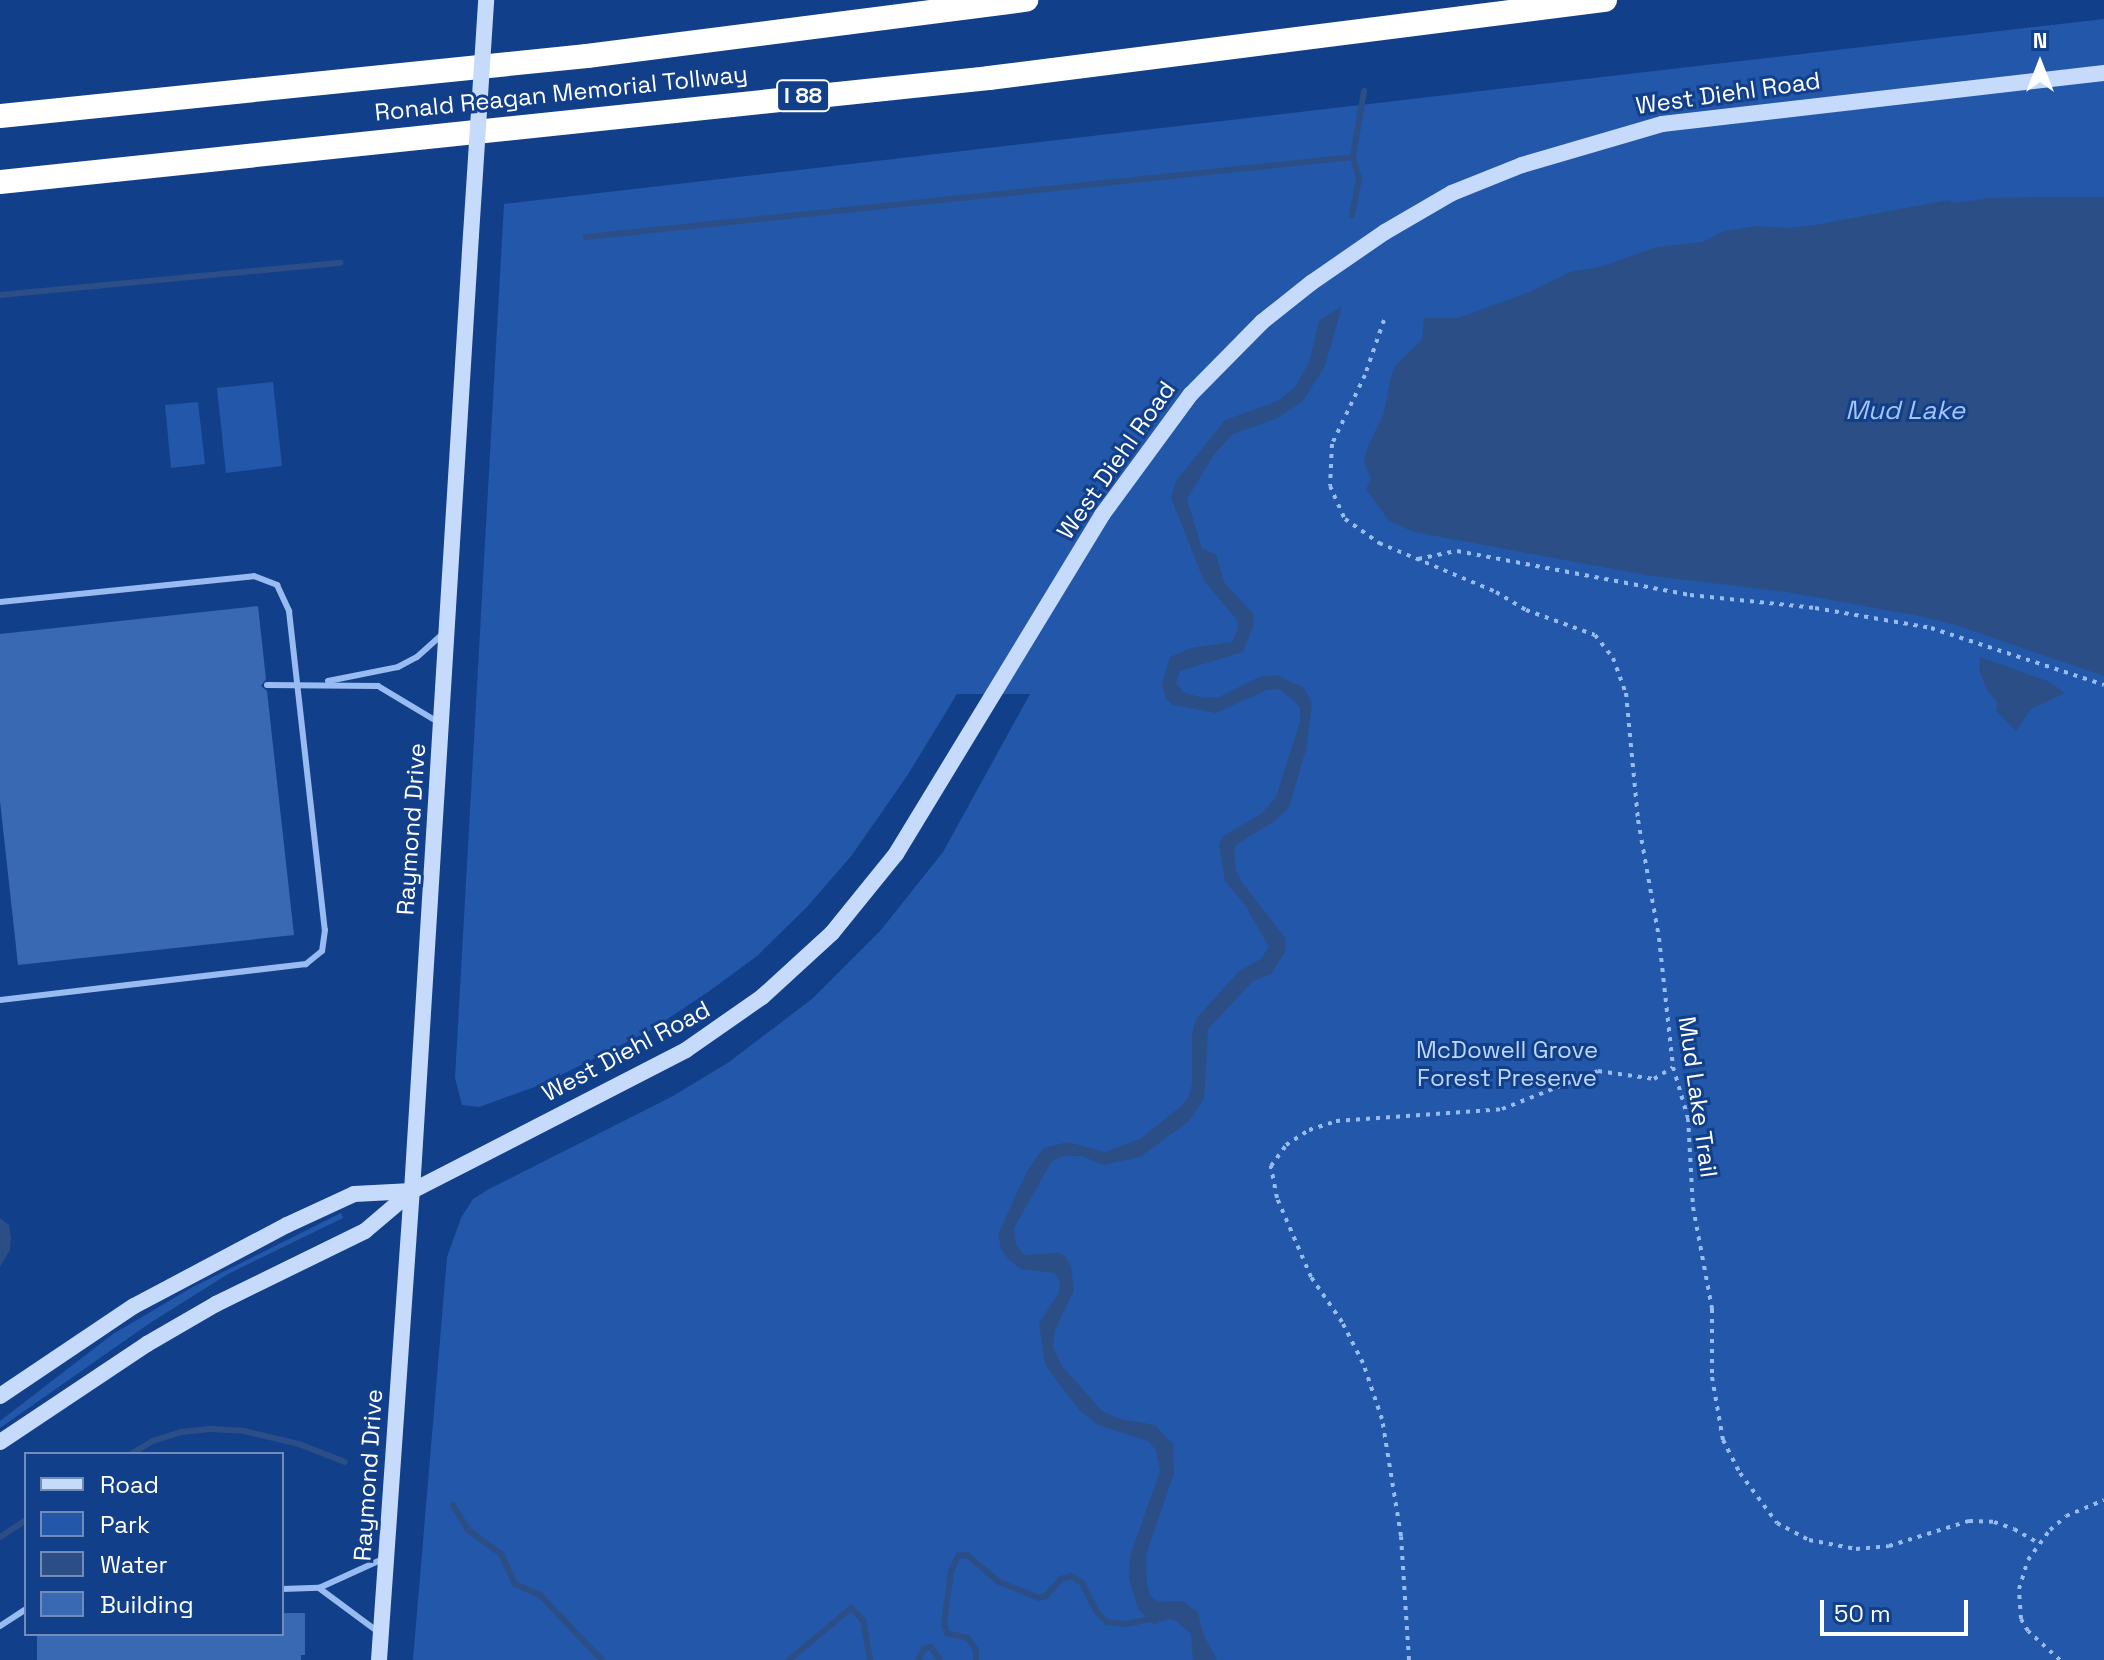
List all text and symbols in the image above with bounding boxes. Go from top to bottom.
north arrow [2000,24,2080,104]
text: N [2033,26,2047,54]
street label: Ronald Reagan Memorial Tollway [373,59,749,127]
street label: West Diehl Road [1634,66,1822,120]
road number: I 88 [775,78,831,114]
street label: West Diehl Road [1051,376,1181,544]
water label: Mud Lake [1845,395,1965,427]
street label: Raymond Drive [391,742,431,916]
street label: West Diehl Road [537,995,715,1107]
street label: Mud Lake Trail [1672,1014,1724,1180]
park label: McDowell Grove Forest Preserve [1416,1036,1598,1092]
street label: Raymond Drive [348,1388,388,1562]
legend [24,1452,284,1636]
text: Road [100,1469,159,1500]
text: Park [100,1509,150,1540]
text: Water [100,1549,168,1580]
scale bar [1824,1584,1972,1634]
text: Building [100,1589,194,1620]
text: 50 m [1834,1598,1891,1629]

